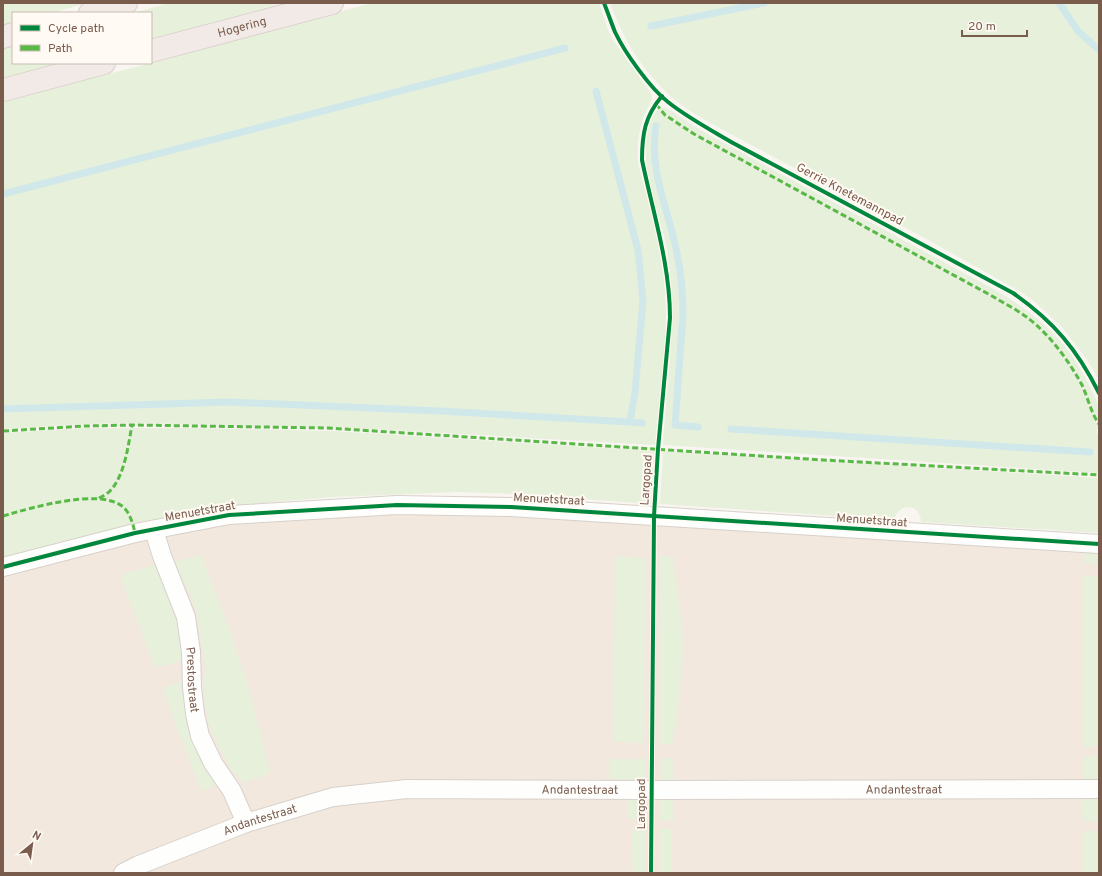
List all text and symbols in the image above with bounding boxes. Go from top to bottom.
legend [12,12,152,64]
scale bar [962,12,1027,38]
street label: Hogering [216,14,268,42]
text: 20 m [968,19,996,35]
text: Cycle path [48,21,105,37]
text: Path [48,41,73,57]
street label: Gerrie Knetemannpad [793,160,906,230]
street label: Largopad [637,454,657,506]
street label: Menuetstraat [513,490,585,510]
street label: Menuetstraat [164,498,237,526]
street label: Menuetstraat [836,511,908,531]
street label: Prestostraat [181,646,202,714]
street label: Largopad [634,778,650,830]
street label: Andantestraat [866,782,942,799]
street label: Andantestraat [542,783,618,799]
street label: Andantestraat [221,801,299,840]
north arrow [12,824,52,864]
text: N [30,828,43,844]

